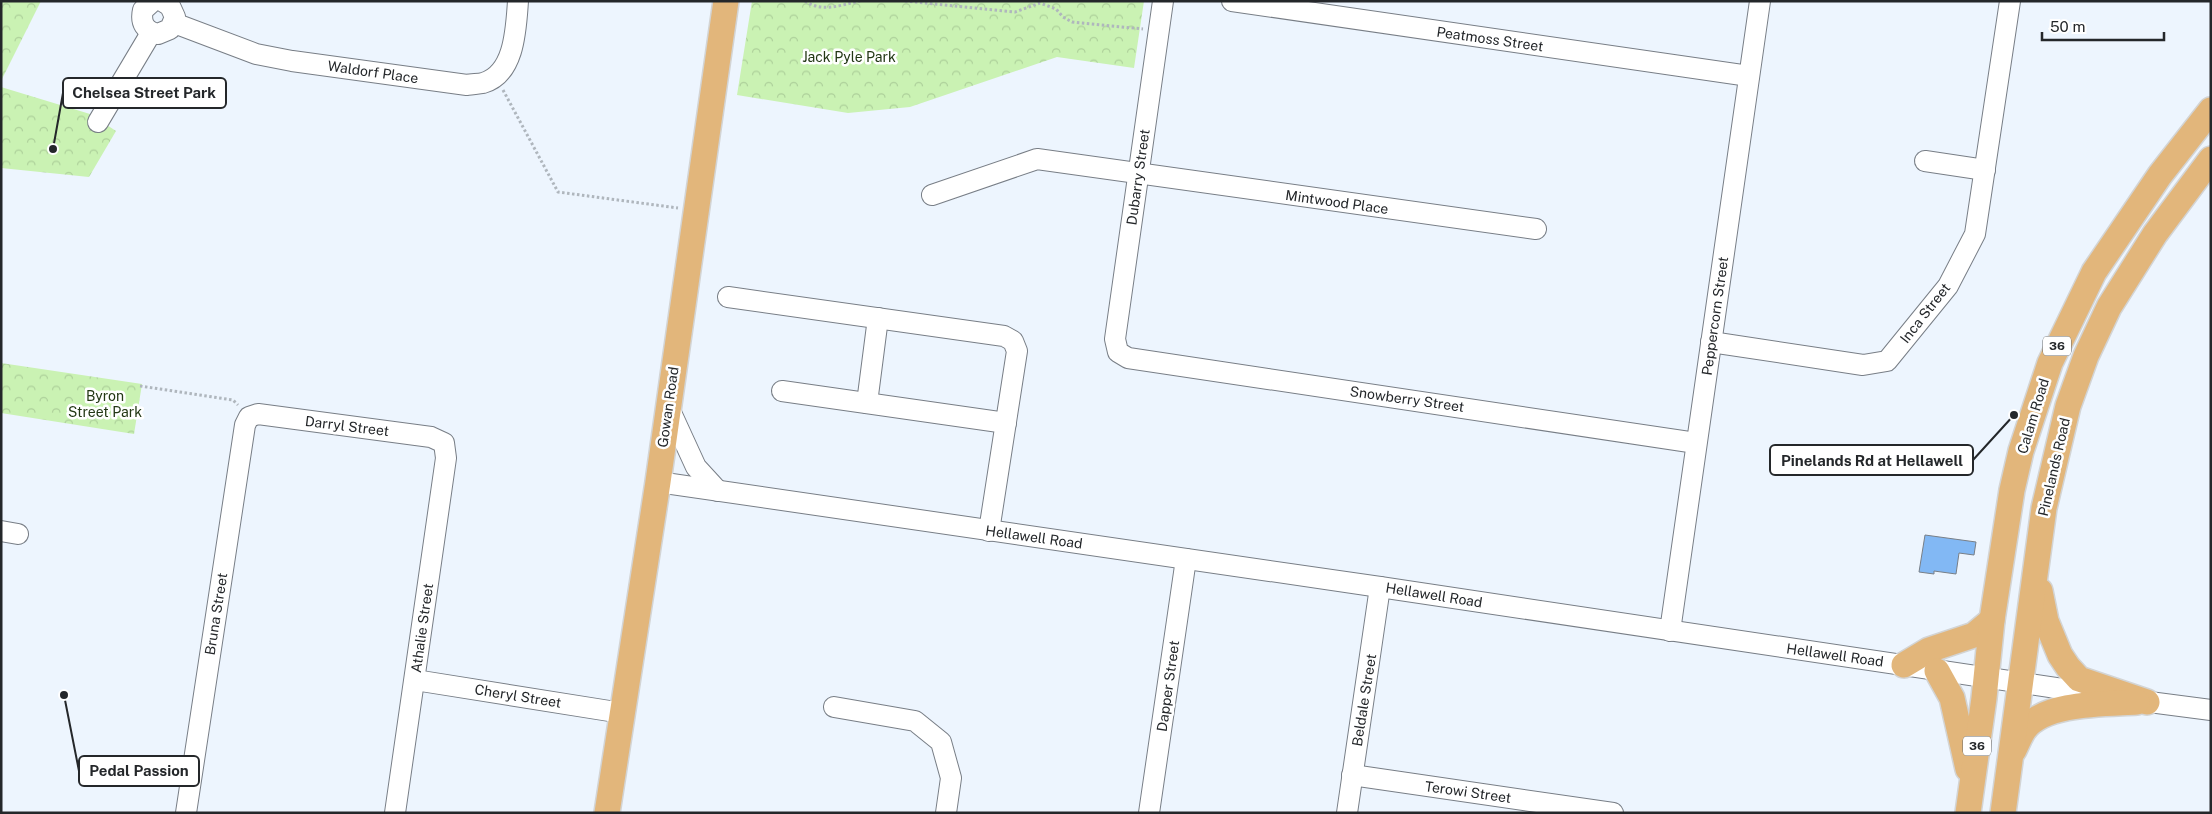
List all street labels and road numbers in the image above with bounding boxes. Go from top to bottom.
street label: Peatmoss Street [1435,24,1545,54]
street label: Waldorf Place [327,58,419,86]
street label: Dubarry Street [1123,128,1153,226]
street label: Mintwood Place [1284,187,1390,217]
street label: Peppercorn Street [1699,255,1731,377]
street label: Inca Street [1897,280,1953,346]
road number: 36 [2043,336,2071,356]
street label: Gowan Road [654,366,682,448]
street label: Calam Road [2014,376,2052,456]
street label: Snowberry Street [1349,383,1465,415]
street label: Darryl Street [304,413,390,439]
street label: Pinelands Road [2035,416,2073,518]
street label: Hellawell Road [984,522,1084,552]
street label: Bruna Street [202,572,230,656]
street label: Hellawell Road [1384,579,1484,611]
street label: Athalie Street [408,582,436,674]
street label: Dapper Street [1154,639,1182,733]
street label: Hellawell Road [1785,640,1885,670]
street label: Beldale Street [1349,653,1379,747]
street label: Cheryl Street [474,681,562,711]
road number: 36 [1963,736,1991,756]
street label: Terowi Street [1424,778,1512,806]

